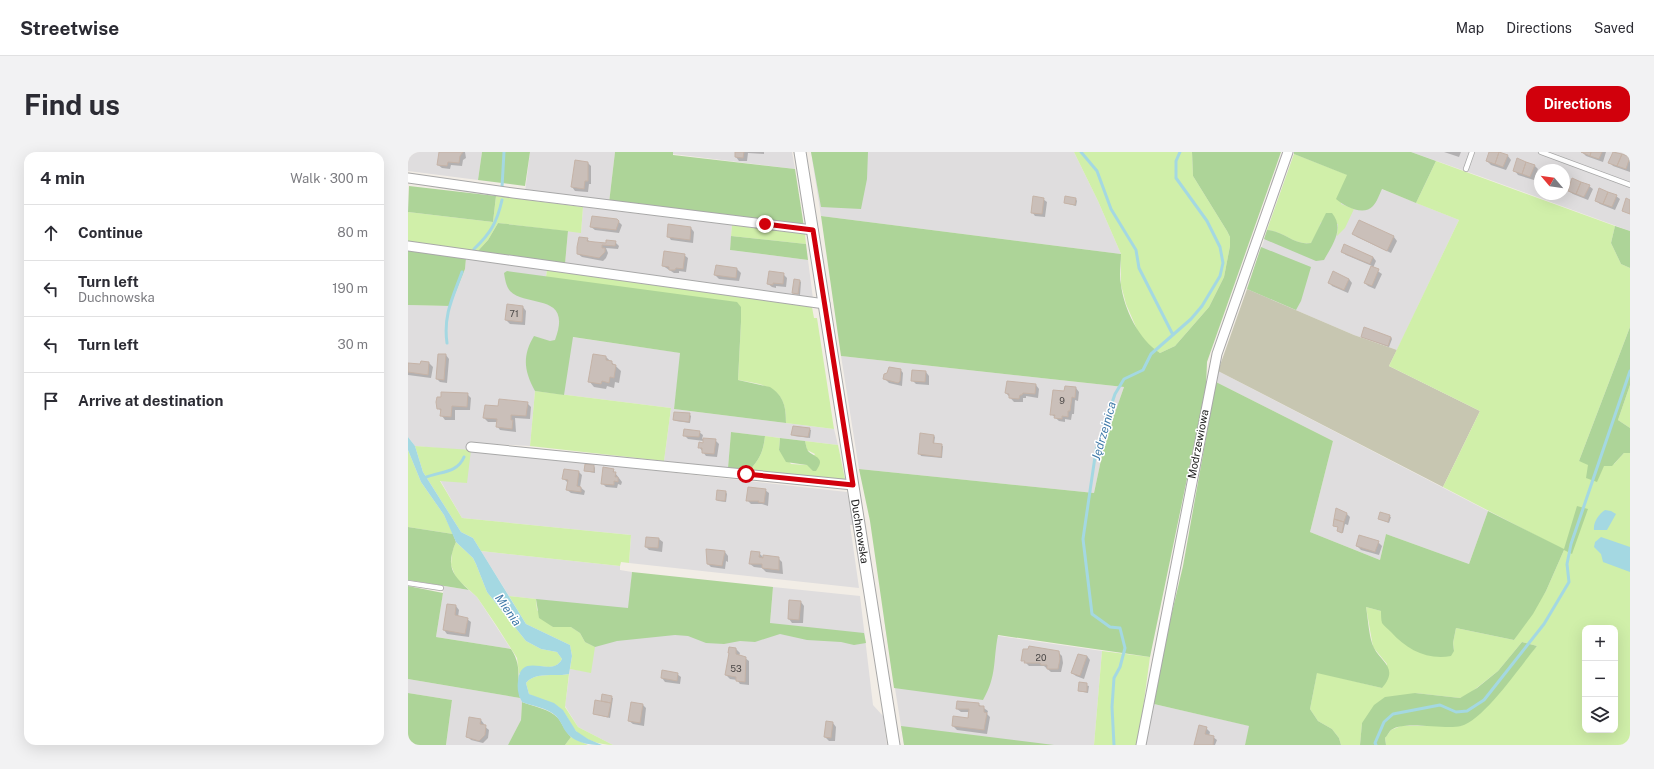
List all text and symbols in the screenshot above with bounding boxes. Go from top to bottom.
text: Streetwise [20,17,119,39]
text: Map [1456,20,1484,36]
text: Directions [1506,20,1572,36]
text: Saved [1594,20,1634,36]
button: Directions [1526,86,1630,122]
text: Find us [24,88,120,121]
north arrow [1534,164,1570,200]
text: 4 min [40,168,85,188]
text: Walk · 300 m [290,171,368,186]
route end [756,215,774,233]
icon: ahead [40,222,62,244]
text: Continue [78,224,143,241]
text: 80 m [337,225,368,240]
text: Turn left [78,273,139,290]
icon: left [40,278,62,300]
text: 190 m [332,281,368,296]
text: Duchnowska [78,290,155,305]
house number: 71 [509,308,519,319]
icon: left [40,334,62,356]
text: Turn left [78,336,139,353]
text: 30 m [338,337,368,352]
icon: arrive [40,390,62,412]
text: Arrive at destination [78,392,223,409]
house number: 9 [1059,395,1065,406]
water label: Jędrzejnica [1089,400,1119,462]
street label: Modrzewiowa [1185,408,1211,480]
route start [737,465,755,483]
street label: Duchnowska [849,498,871,564]
water label: Mienia [492,591,524,629]
map controls [1582,625,1618,733]
button: + [1582,625,1618,661]
house number: 20 [1036,652,1047,663]
button: − [1582,661,1618,697]
house number: 53 [730,663,742,674]
button: layers [1582,697,1618,733]

